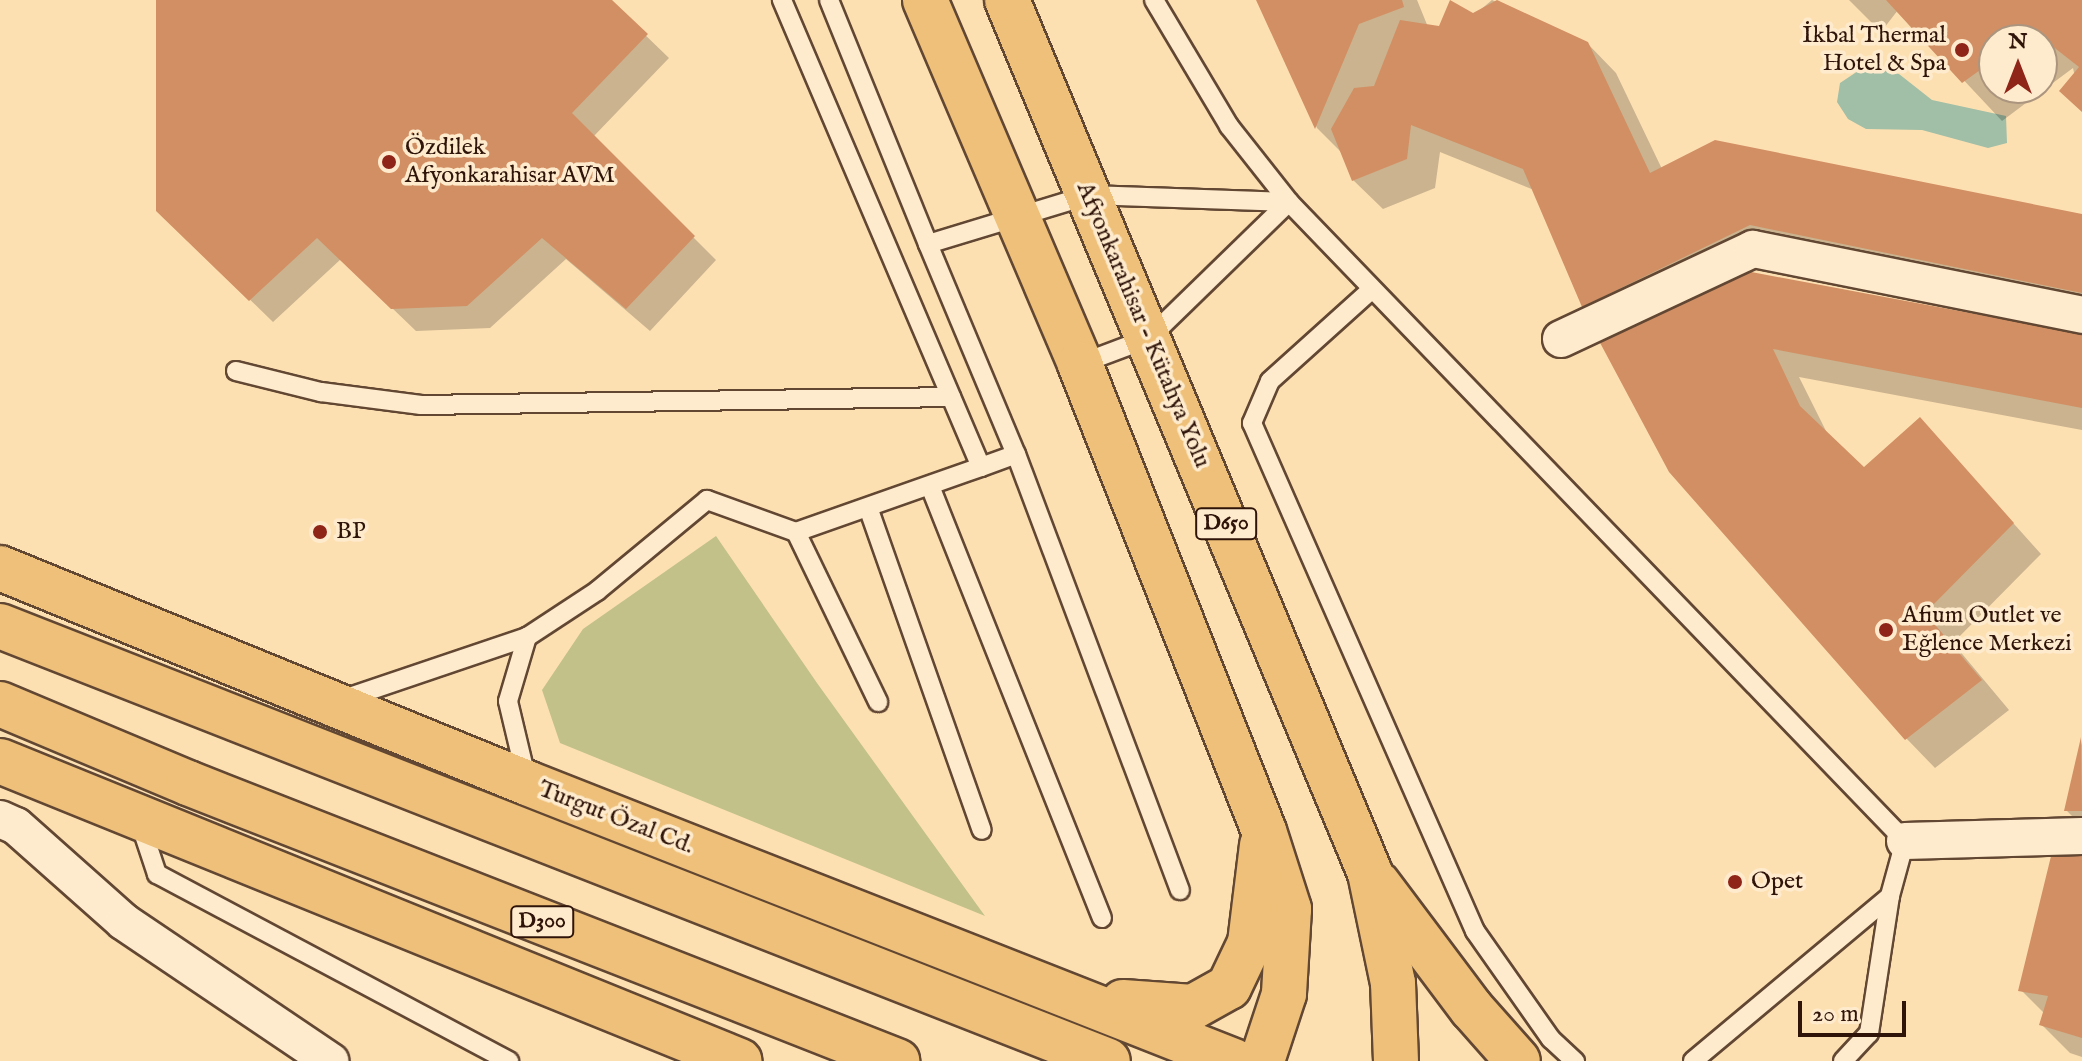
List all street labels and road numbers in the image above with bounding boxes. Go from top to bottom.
street label: Afyonkarahisar - Kütahya Yolu [1070,178,1216,472]
road number: D650 [1194,506,1258,542]
street label: Turgut Özal Cd. [534,775,698,861]
road number: D300 [510,904,574,940]

